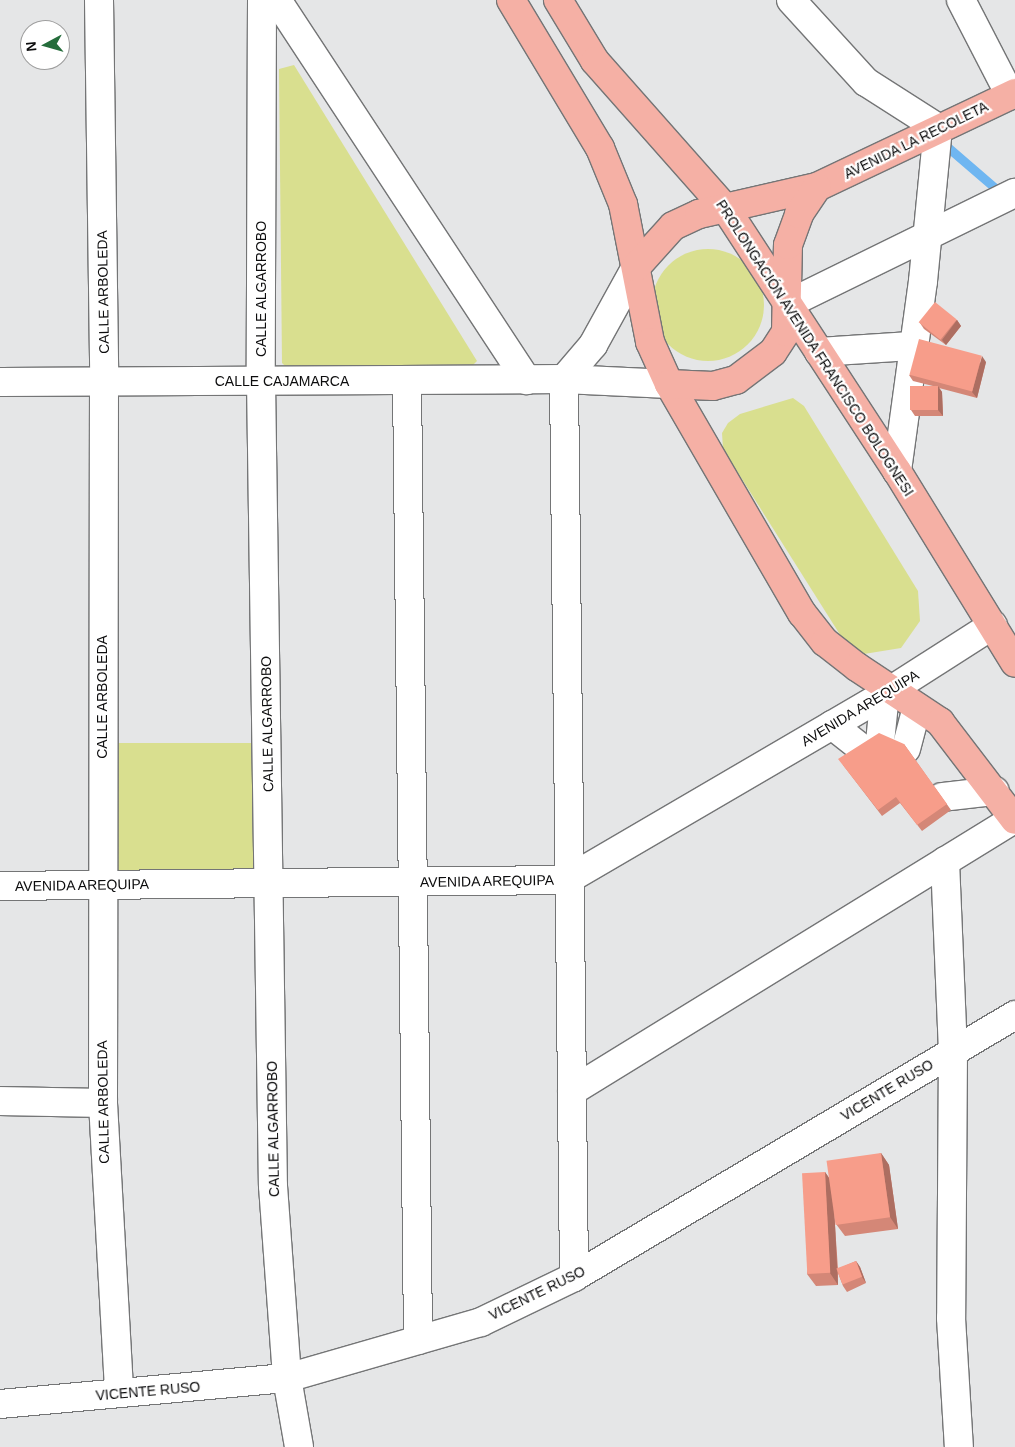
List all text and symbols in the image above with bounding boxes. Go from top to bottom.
north arrow [20,20,70,70]
text: N [23,41,40,52]
street label: AVENIDA LA RECOLETA [841,97,991,183]
street label: PROLONGACIÓN AVENIDA FRANCISCO BOLOGNESI [712,196,918,500]
street label: CALLE ALGARROBO [253,221,269,357]
street label: CALLE ARBOLEDA [94,230,112,354]
street label: CALLE CAJAMARCA [215,373,349,389]
street label: CALLE ARBOLEDA [94,635,110,759]
street label: CALLE ALGARROBO [257,655,277,793]
street label: AVENIDA AREQUIPA [798,666,922,750]
street label: AVENIDA AREQUIPA [419,871,555,891]
street label: AVENIDA AREQUIPA [14,875,150,895]
street label: CALLE ARBOLEDA [94,1040,112,1164]
street label: VICENTE RUSO [838,1056,936,1124]
street label: CALLE ALGARROBO [263,1060,283,1198]
street label: VICENTE RUSO [486,1262,588,1324]
street label: VICENTE RUSO [95,1378,201,1404]

